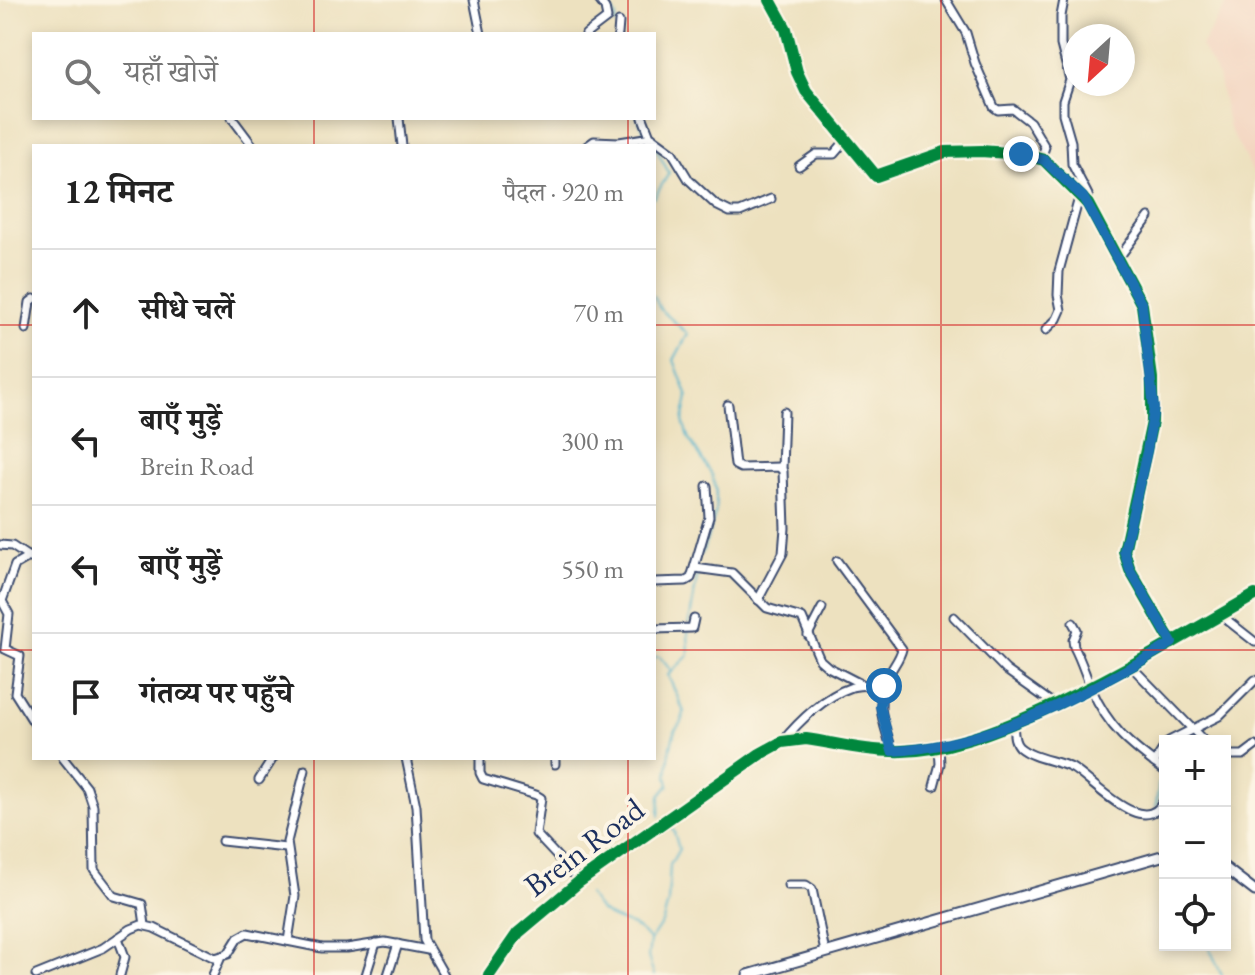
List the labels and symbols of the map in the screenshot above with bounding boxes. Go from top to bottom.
north arrow [1063,24,1135,96]
route end [1003,136,1039,172]
route start [866,668,902,704]
street label: Brein Road [515,788,653,906]

